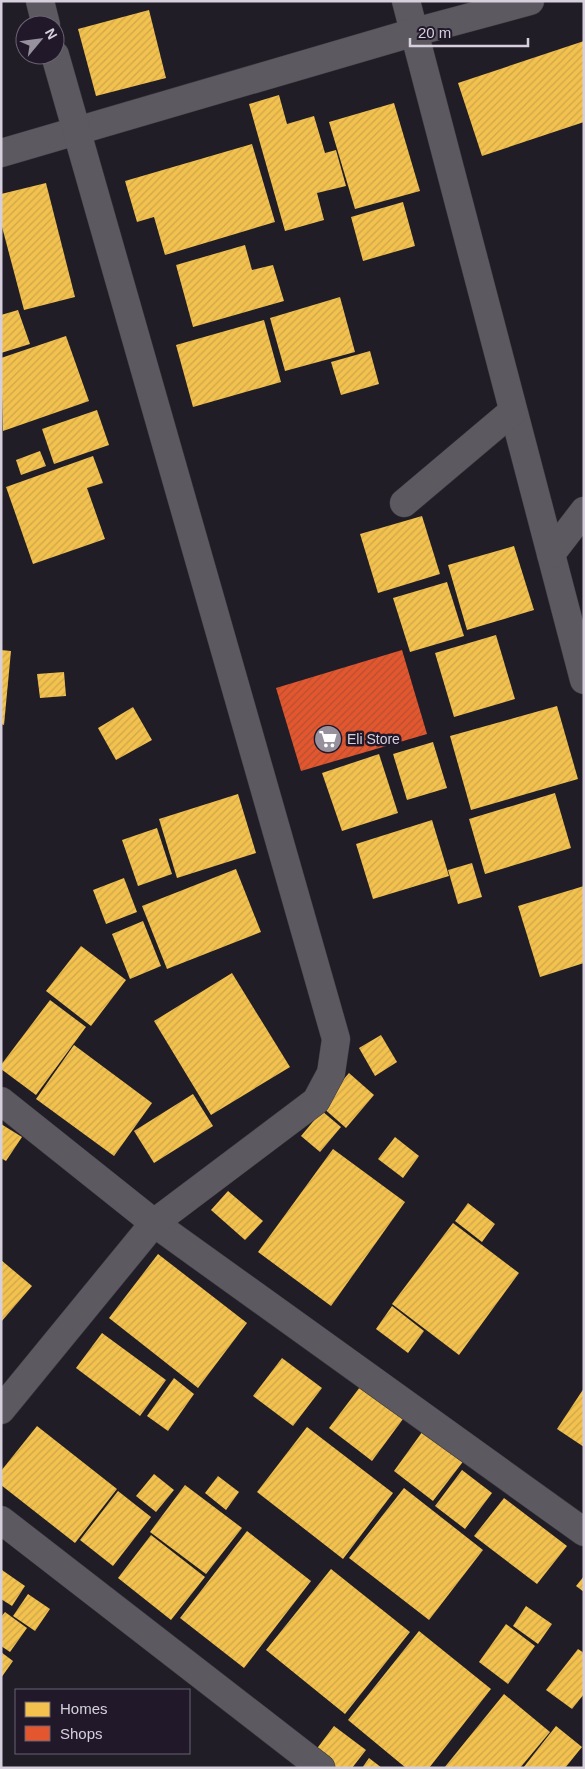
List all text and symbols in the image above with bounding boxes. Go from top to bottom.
north arrow [15,15,65,65]
scale bar [410,15,528,47]
text: 20 m [418,24,451,41]
text: N [42,25,61,42]
supermarket icon: Eli Store [313,724,343,754]
place label: Eli Store [347,731,400,747]
legend [15,1689,190,1754]
text: Homes [60,1700,108,1717]
text: Shops [60,1725,103,1742]

